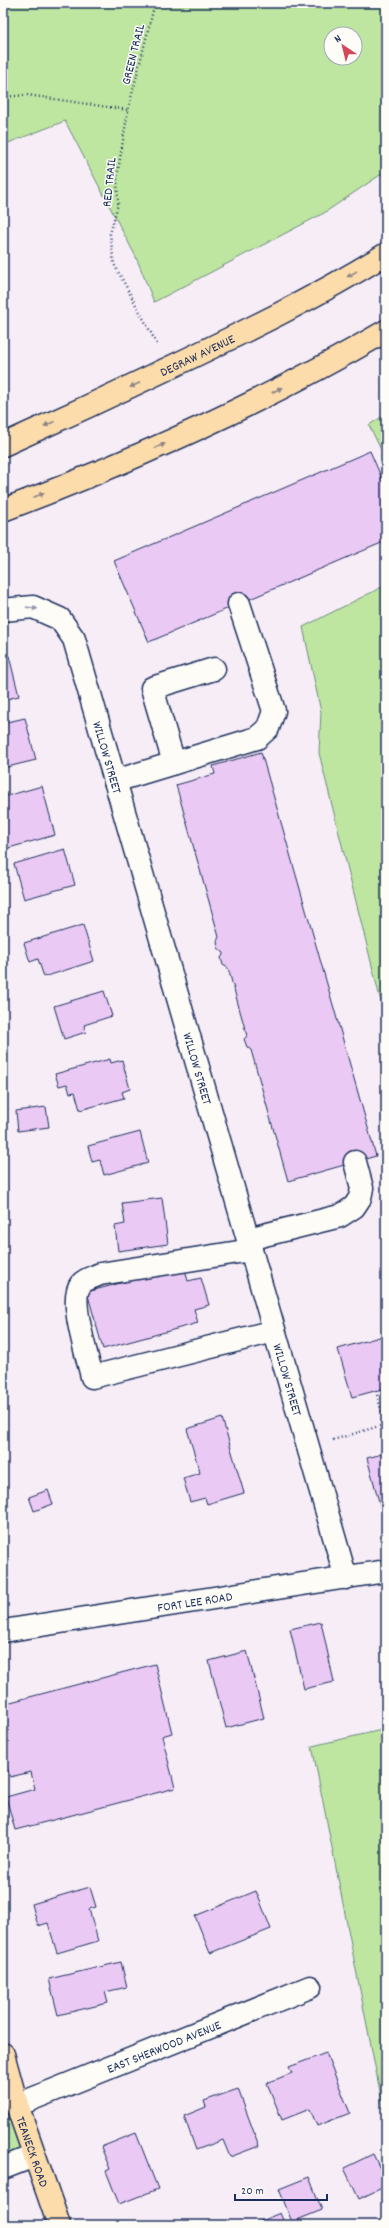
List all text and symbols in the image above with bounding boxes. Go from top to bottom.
street label: GREEN TRAIL [118,22,151,87]
north arrow [323,26,363,66]
text: N [332,31,346,48]
street label: RED TRAIL [98,156,123,208]
one-way arrow [347,270,358,277]
street label: DEGRAW AVENUE [157,331,239,383]
one-way arrow [130,382,141,388]
one-way arrow [271,387,283,394]
one-way arrow [43,422,55,428]
one-way arrow [154,443,165,449]
one-way arrow [34,492,46,498]
one-way arrow [26,605,39,612]
street label: WILLOW STREET [86,719,125,796]
street label: WILLOW STREET [176,1031,215,1107]
street label: WILLOW STREET [267,1342,306,1419]
street label: FORT LEE ROAD [156,1588,234,1619]
street label: EAST SHERWOOD AVENUE [105,2017,225,2080]
street label: TEANECK ROAD [10,2114,52,2190]
scale bar [235,2176,327,2202]
text: 20 m [241,2183,264,2200]

